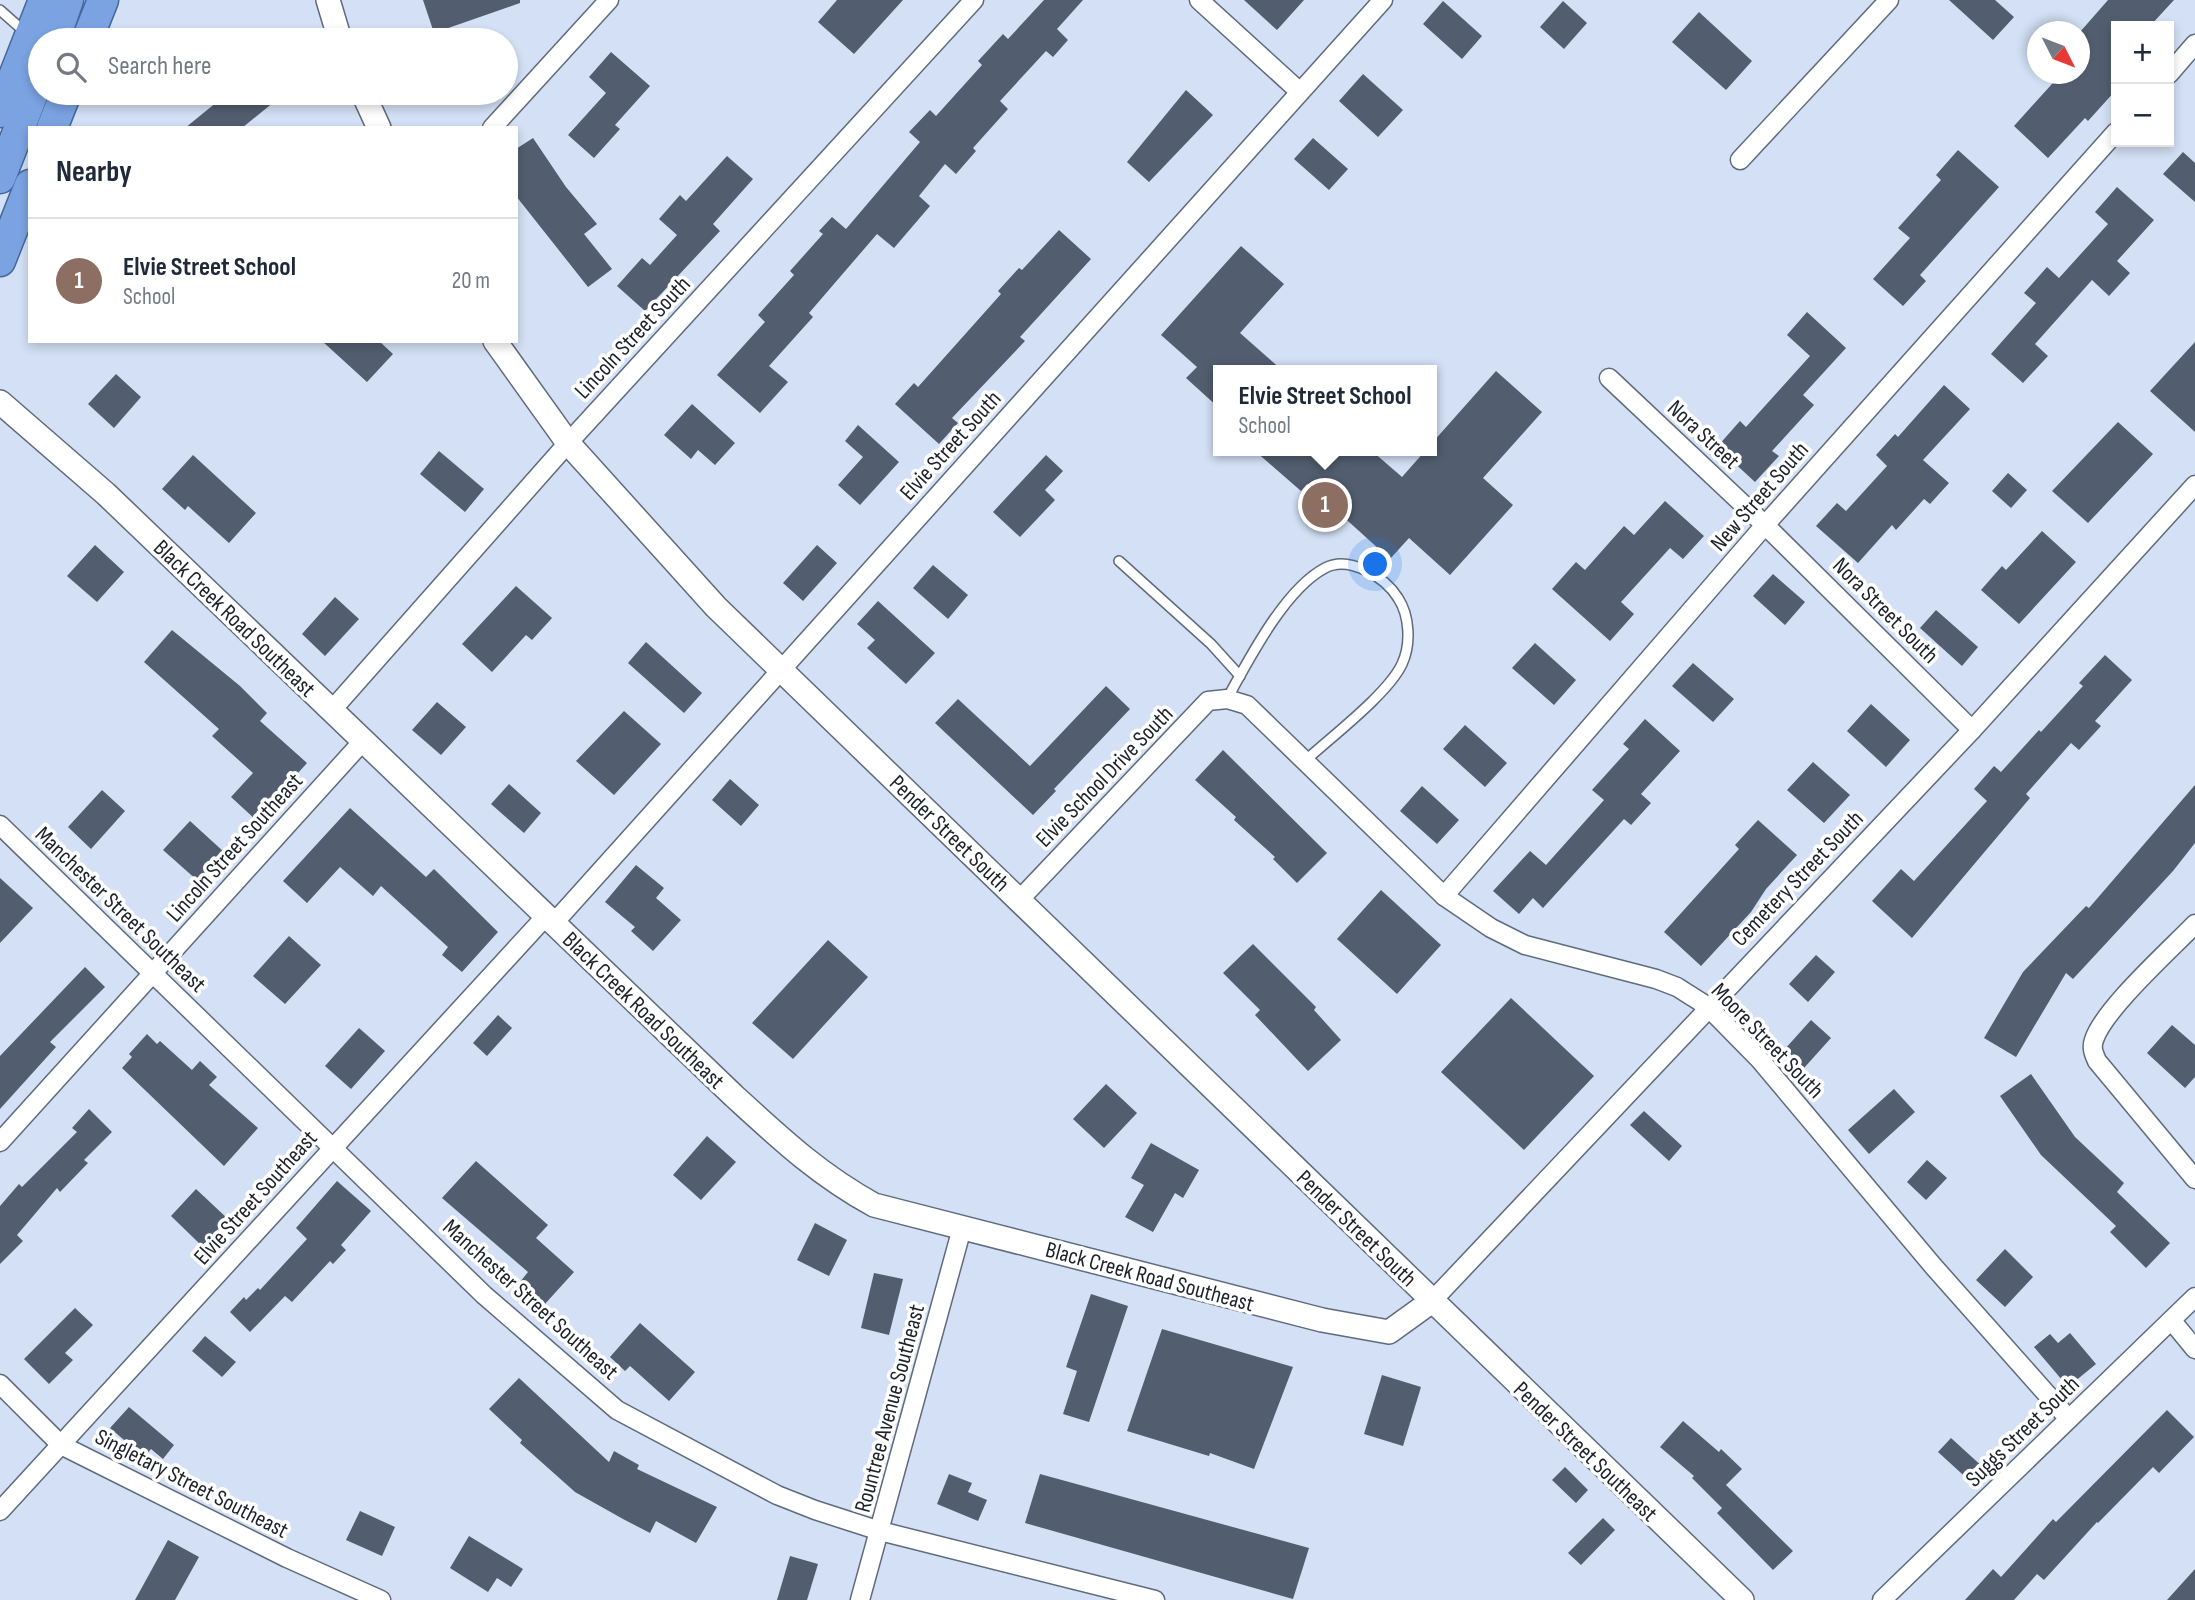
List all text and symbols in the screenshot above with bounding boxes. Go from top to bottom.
north arrow [2027,21,2090,84]
map controls [2111,21,2174,147]
button: + [2111,21,2174,84]
search box [28,28,518,105]
icon: search [52,48,90,86]
text: Search here [108,51,211,82]
button: − [2111,84,2174,147]
text: Nearby [56,154,132,190]
text: Elvie Street School [123,252,296,283]
text: 1 [74,267,84,295]
text: 20 m [452,267,490,295]
street label: Lincoln Street South [569,271,697,405]
text: School [123,283,175,311]
popup [1213,365,1437,456]
text: Elvie Street School [1239,381,1411,412]
street label: Elvie Street South [894,385,1007,506]
street label: Nora Street [1661,394,1745,475]
text: School [1239,412,1291,440]
street label: New Street South [1705,436,1815,557]
pin: 1 [1302,479,1348,531]
street label: Black Creek Road Southeast [147,534,321,703]
your location [1358,547,1392,581]
street label: Nora Street South [1827,552,1944,669]
street label: Elvie School Drive South [1030,700,1179,853]
street label: Lincoln Street Southeast [161,768,309,928]
street label: Pender Street South [883,769,1015,898]
street label: Cemetery Street South [1726,805,1869,952]
street label: Manchester Street Southeast [29,821,212,999]
street label: Black Creek Road Southeast [556,926,730,1095]
street label: Moore Street South [1705,977,1829,1104]
street label: Elvie Street Southeast [188,1125,323,1271]
street label: Pender Street South [1290,1164,1422,1293]
street label: Manchester Street Southeast [437,1214,624,1386]
street label: Black Creek Road Southeast [1043,1236,1257,1318]
street label: Rountree Avenue Southeast [849,1301,931,1515]
street label: Suggs Street South [1960,1370,2086,1493]
street label: Pender Street Southeast [1507,1376,1663,1528]
street label: Singletary Street Southeast [90,1423,293,1545]

